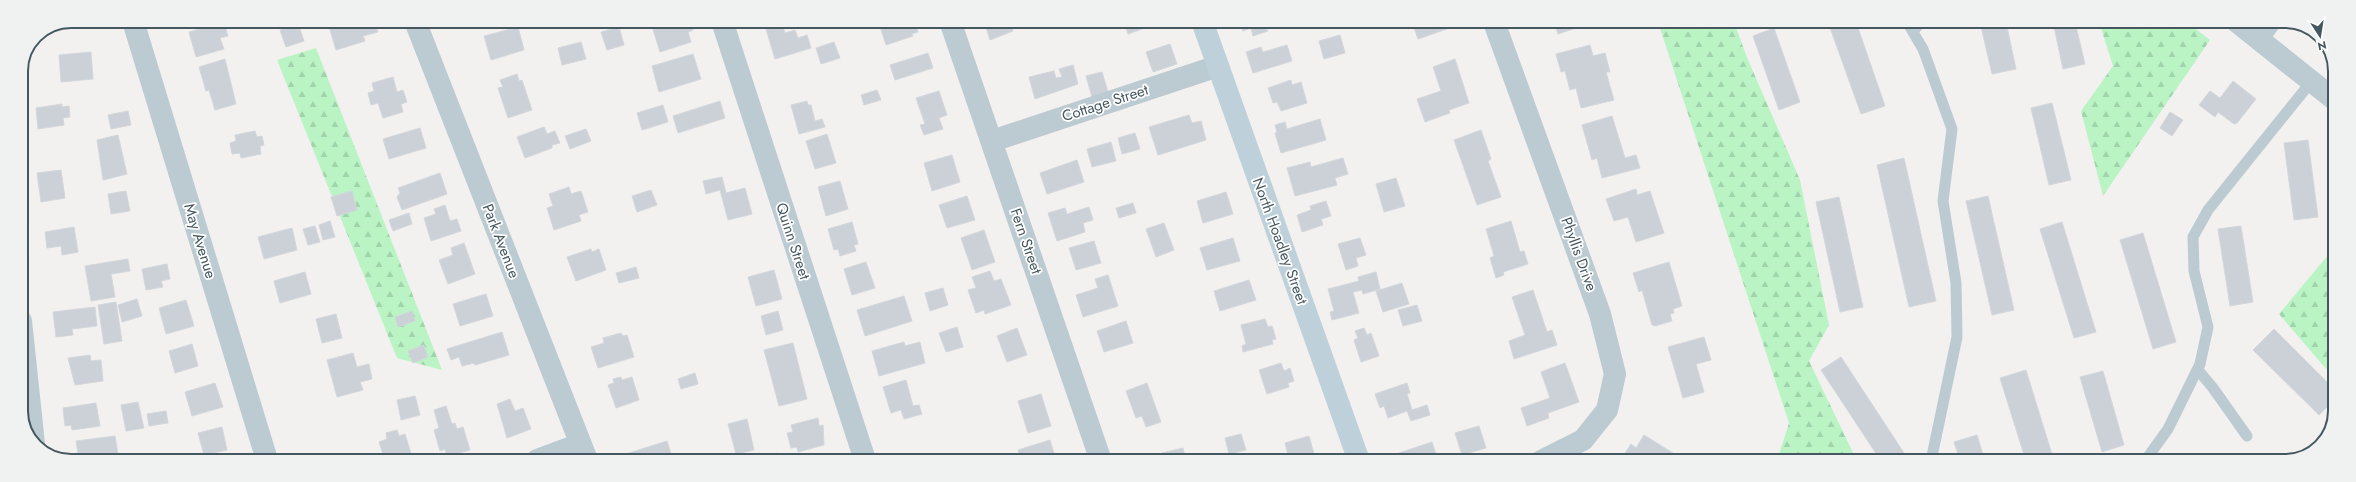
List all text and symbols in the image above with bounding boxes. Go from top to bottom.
north arrow [2300,16,2340,56]
text: N [2316,37,2328,55]
street label: Cottage Street [1059,79,1151,127]
street label: North Hoadley Street [1247,175,1313,308]
street label: Quinn Street [770,200,816,283]
street label: May Avenue [178,201,222,281]
street label: Park Avenue [477,201,525,282]
street label: Fern Street [1005,205,1048,277]
street label: Phyllis Drive [1555,214,1603,294]

